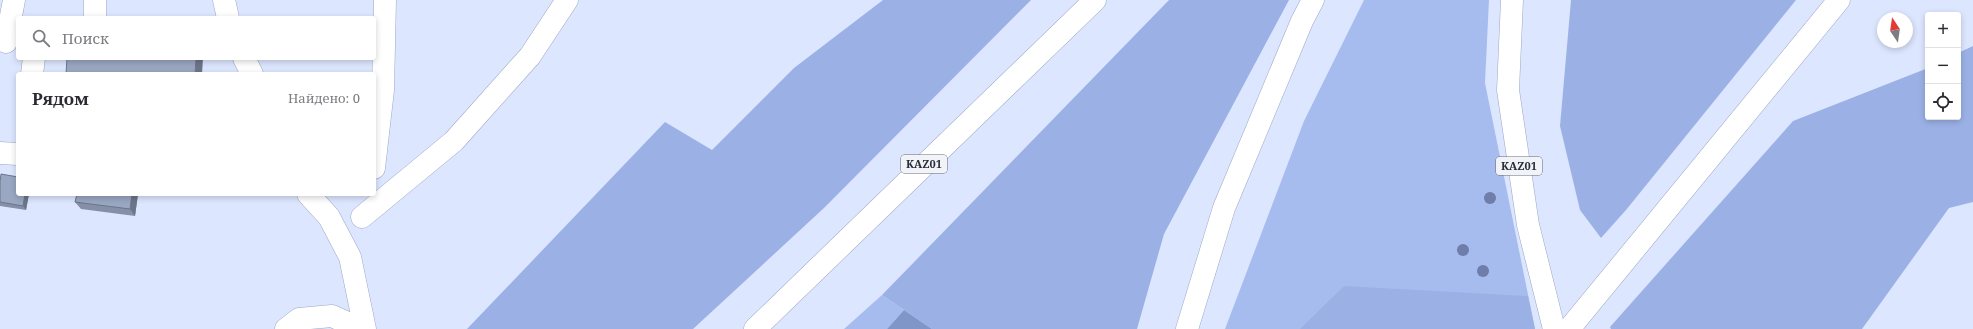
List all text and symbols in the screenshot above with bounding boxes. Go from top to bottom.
north arrow [1877,12,1913,48]
map controls [1925,12,1961,120]
button: + [1925,12,1961,48]
search box [16,16,376,60]
icon: search [30,27,52,49]
text: Поиск [62,28,109,48]
button: − [1925,48,1961,84]
button: locate [1925,84,1961,120]
text: Рядом [32,87,89,110]
text: Найдено: 0 [288,89,360,107]
road number: KАZ01 [901,155,947,173]
road number: KАZ01 [1496,157,1542,175]

